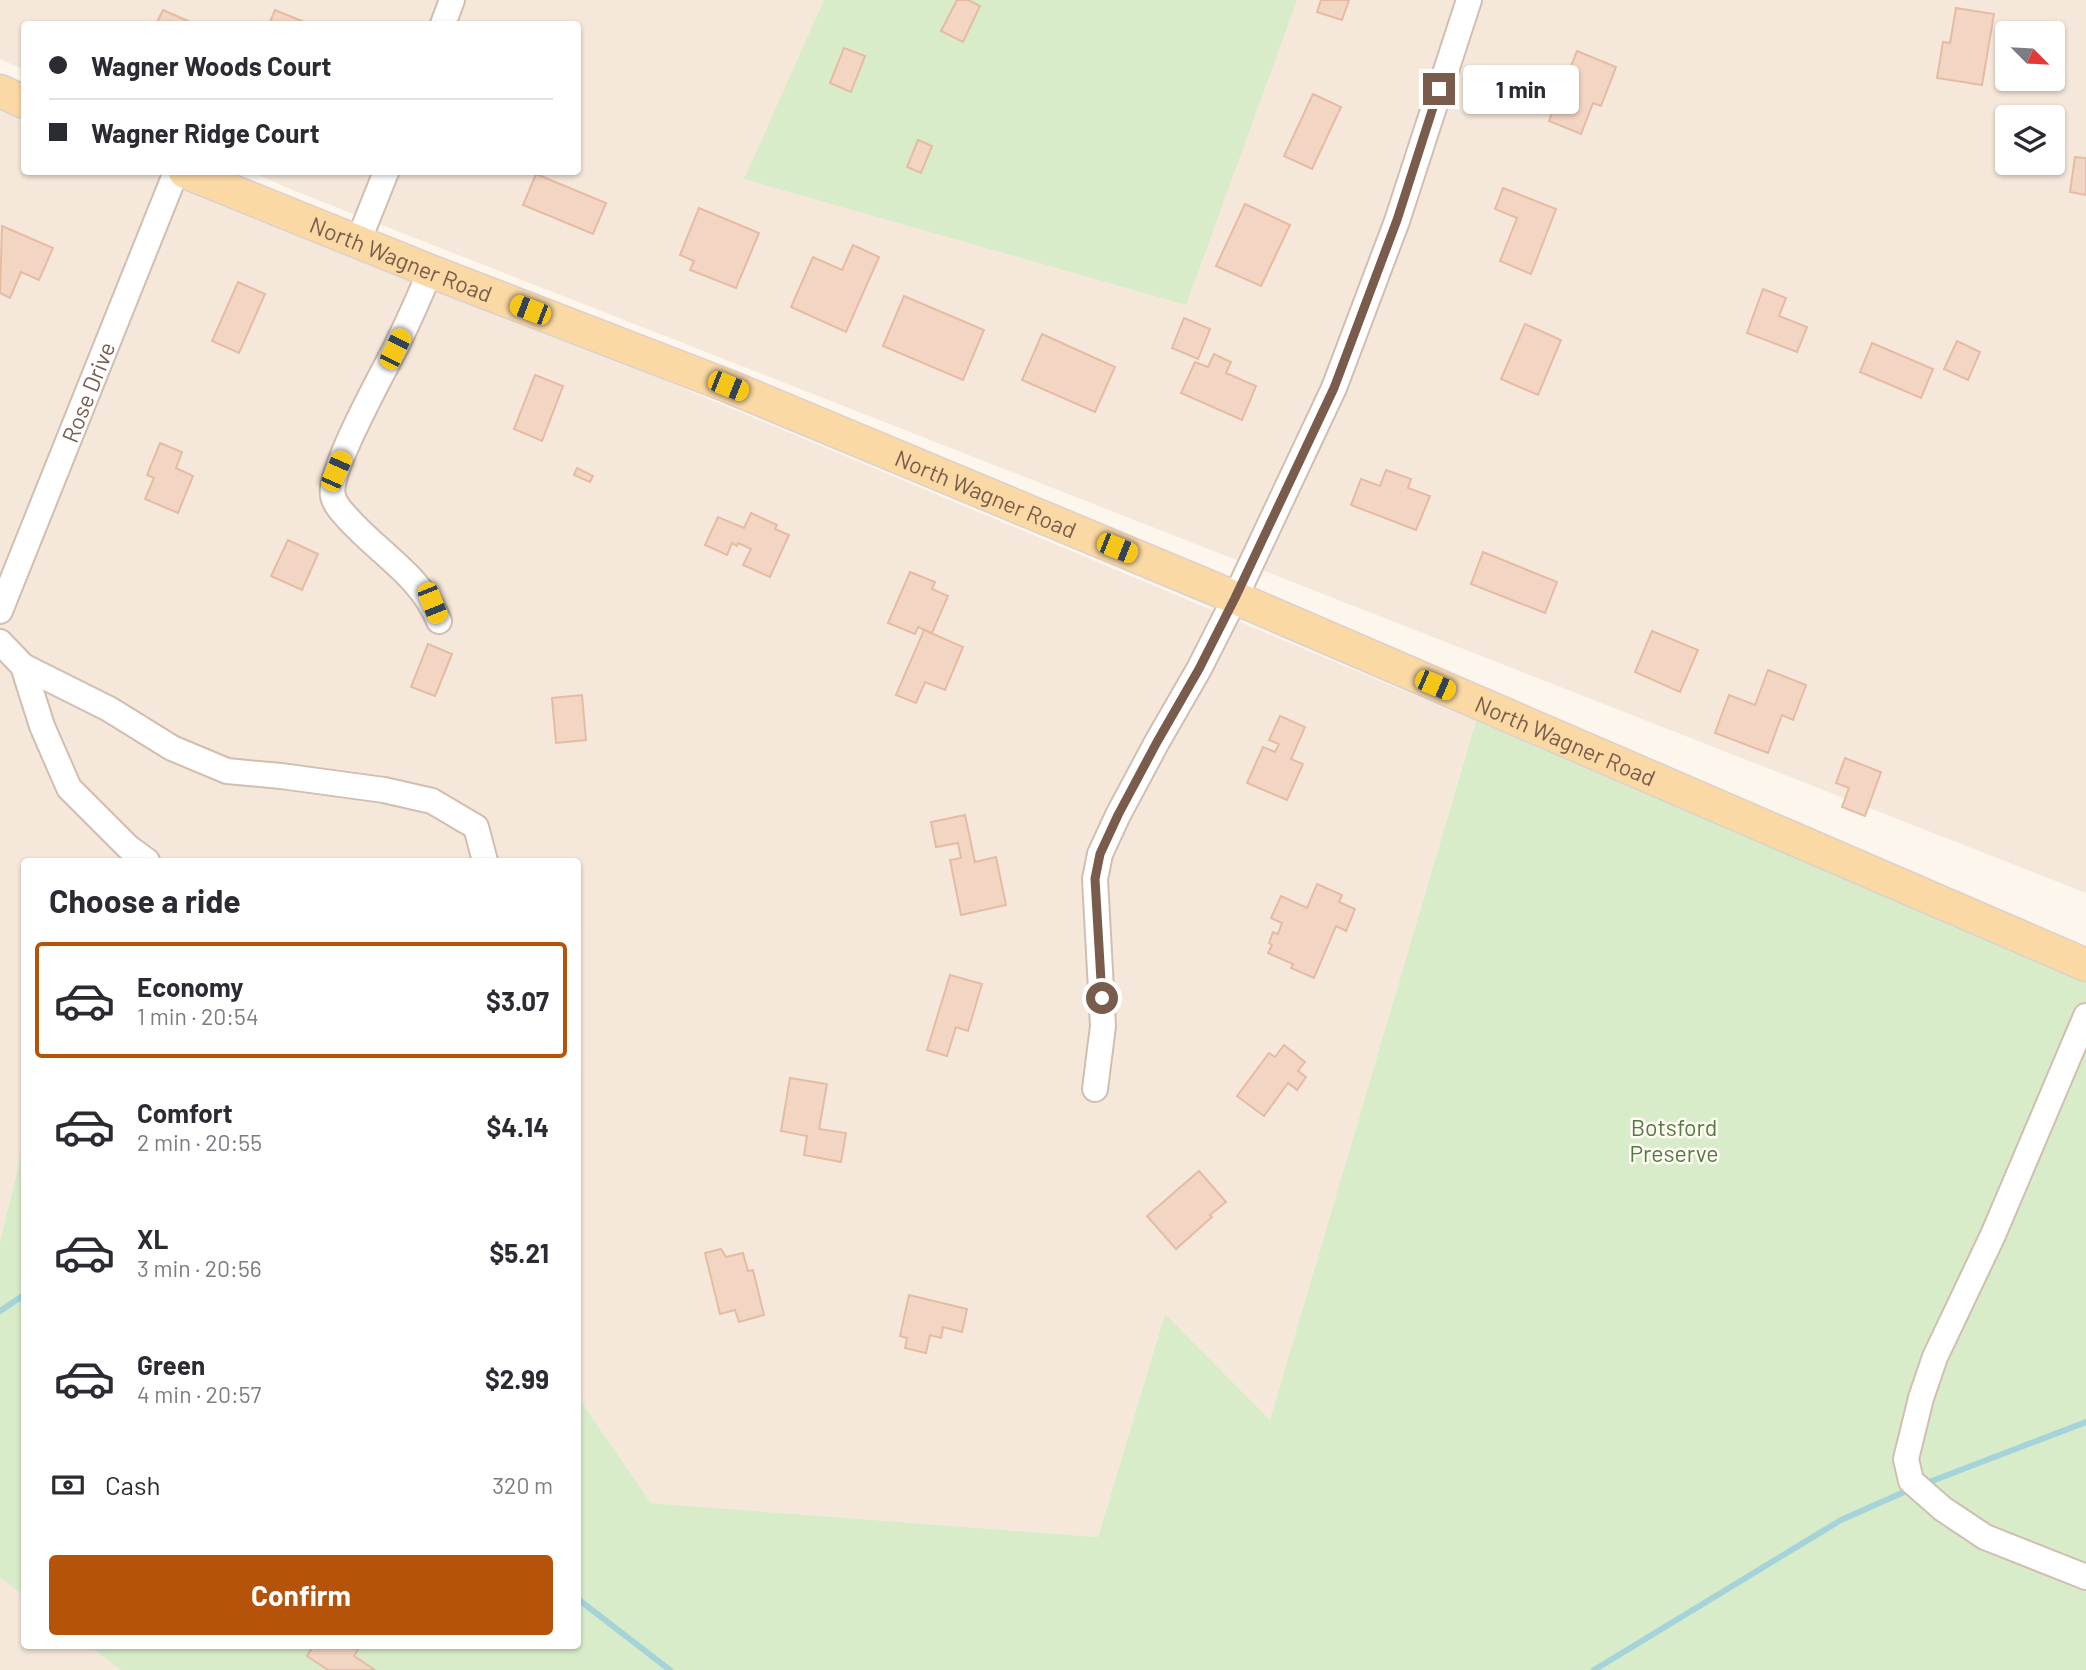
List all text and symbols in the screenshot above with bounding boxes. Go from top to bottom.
north arrow [1995,21,2065,91]
map controls [1995,21,2065,175]
text: Wagner Woods Court [91,50,331,81]
callout: 1 min [1464,64,1579,114]
route end [1423,73,1455,105]
text: 1 min [1496,75,1546,103]
button: layers [1995,105,2065,175]
text: Wagner Ridge Court [91,117,320,148]
street label: North Wagner Road [306,210,496,308]
car [507,293,554,327]
car [377,326,414,372]
street label: Rose Drive [55,338,120,446]
car [705,368,752,404]
street label: North Wagner Road [891,443,1081,544]
car [318,448,355,494]
car [1094,530,1141,566]
car [415,580,450,626]
car [1412,667,1459,703]
street label: North Wagner Road [1471,689,1660,792]
text: Choose a ride [49,881,241,919]
icon: car [53,969,116,1032]
text: Economy [137,971,243,1002]
route start [1086,982,1118,1014]
text: $3.07 [486,985,549,1016]
text: 1 min · 20:54 [137,1002,259,1030]
icon: car [53,1095,116,1158]
text: Comfort [137,1097,233,1128]
text: $4.14 [486,1111,549,1142]
park label: Botsford Preserve [1629,1113,1719,1167]
text: 2 min · 20:55 [137,1128,262,1156]
icon: car [53,1221,116,1284]
text: XL [137,1223,168,1254]
text: $5.21 [489,1237,549,1268]
text: 3 min · 20:56 [137,1254,262,1282]
icon: car [53,1347,116,1410]
text: Green [137,1349,205,1380]
text: $2.99 [485,1363,549,1394]
text: 4 min · 20:57 [137,1380,261,1408]
icon: cash [49,1466,87,1504]
text: Cash [105,1469,160,1500]
text: 320 m [492,1471,553,1499]
button: Confirm [49,1555,553,1635]

